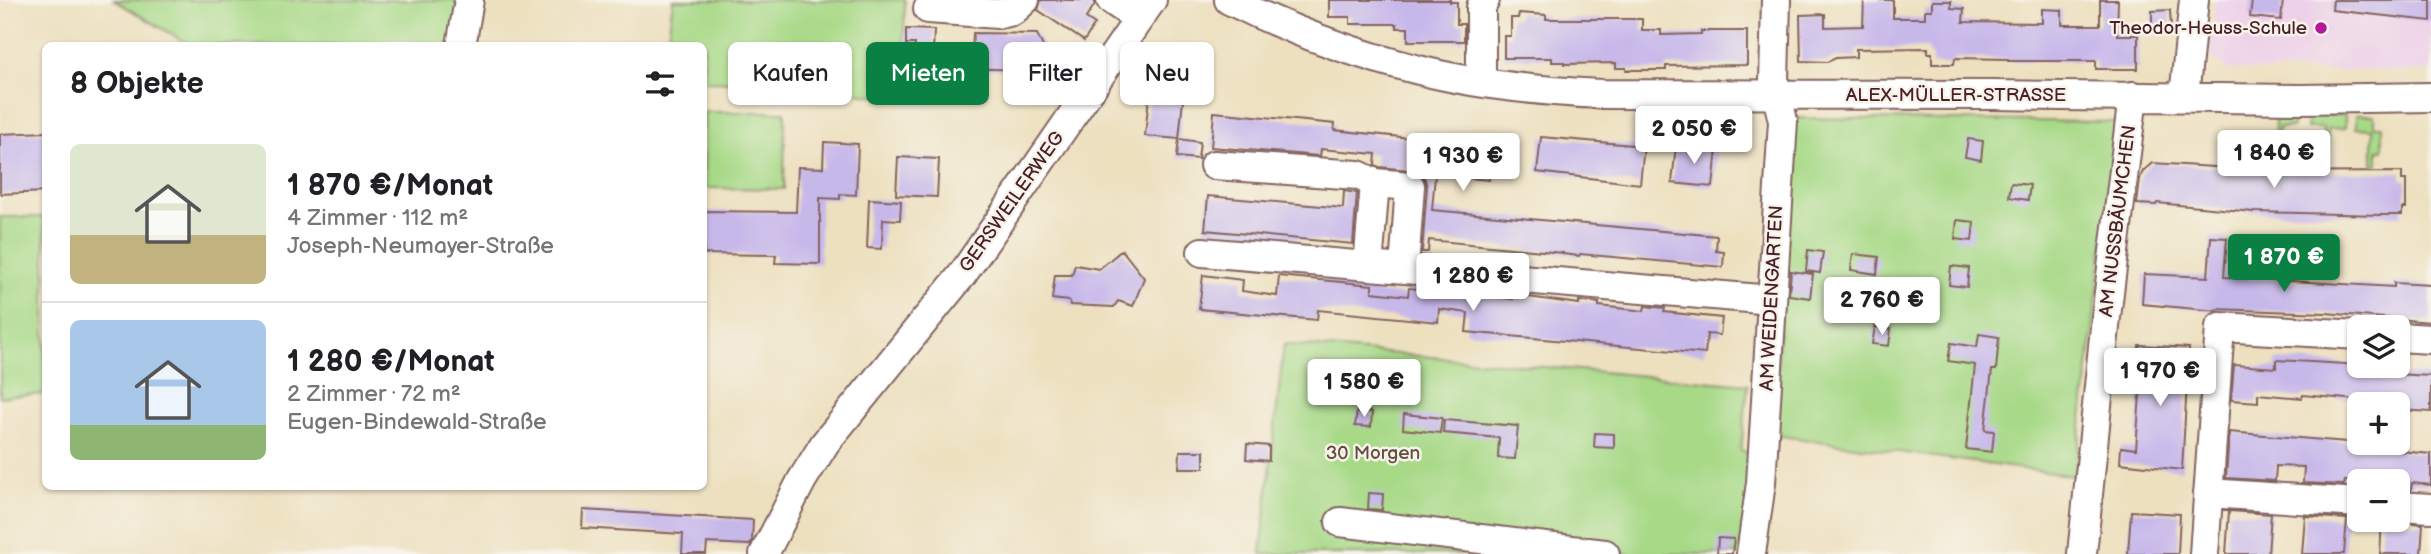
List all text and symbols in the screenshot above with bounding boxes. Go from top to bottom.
place label: Theodor-Heuss-Schule [2109,17,2307,40]
marker: Theodor-Heuss-Schule [2313,20,2329,36]
chip: Kaufen [728,42,852,105]
chip: Mieten [866,42,989,105]
chip: Filter [1003,42,1106,105]
chip: Neu [1120,42,1214,105]
icon: filters [641,65,679,103]
text: 8 Objekte [70,66,204,102]
street label: ALEX-MÜLLER-STRASSE [1846,84,2066,107]
pin: 2 050 € [1629,106,1759,166]
text: 2 050 € [1651,115,1737,143]
street label: AM NUSSBÄUMCHEN [2095,124,2141,318]
street label: GERSWEILERWEG [955,127,1069,277]
pin: 1 840 € [2209,130,2339,190]
pin: 1 930 € [1398,134,1528,193]
text: 1 840 € [2233,139,2315,167]
text: 1 930 € [1423,142,1503,170]
text: 1 870 €/Monat [287,168,493,204]
icon: home [126,172,210,256]
text: 4 Zimmer · 112 m² [287,204,468,232]
street label: AM WEIDENGARTEN [1756,204,1788,392]
text: Joseph-Neumayer-Straße [287,232,554,260]
pin: 1 870 € [2219,234,2349,294]
text: 1 870 € [2244,243,2324,271]
pin: 1 280 € [1408,254,1538,313]
text: 1 280 € [1432,262,1514,290]
pin: 2 760 € [1817,278,1947,337]
text: 2 760 € [1840,286,1924,314]
map controls [2347,315,2410,532]
button: layers [2347,315,2410,378]
text: 1 280 €/Monat [287,344,494,380]
icon: home [126,348,210,432]
pin: 1 970 € [2095,348,2225,408]
text: 1 970 € [2120,357,2200,385]
pin: 1 580 € [1299,360,1429,419]
text: 1 580 € [1324,368,1404,396]
text: 2 Zimmer · 72 m² [287,380,461,408]
button: + [2347,392,2410,455]
text: Eugen-Bindewald-Straße [287,408,547,436]
park label: 30 Morgen [1326,442,1420,465]
button: − [2347,469,2410,532]

